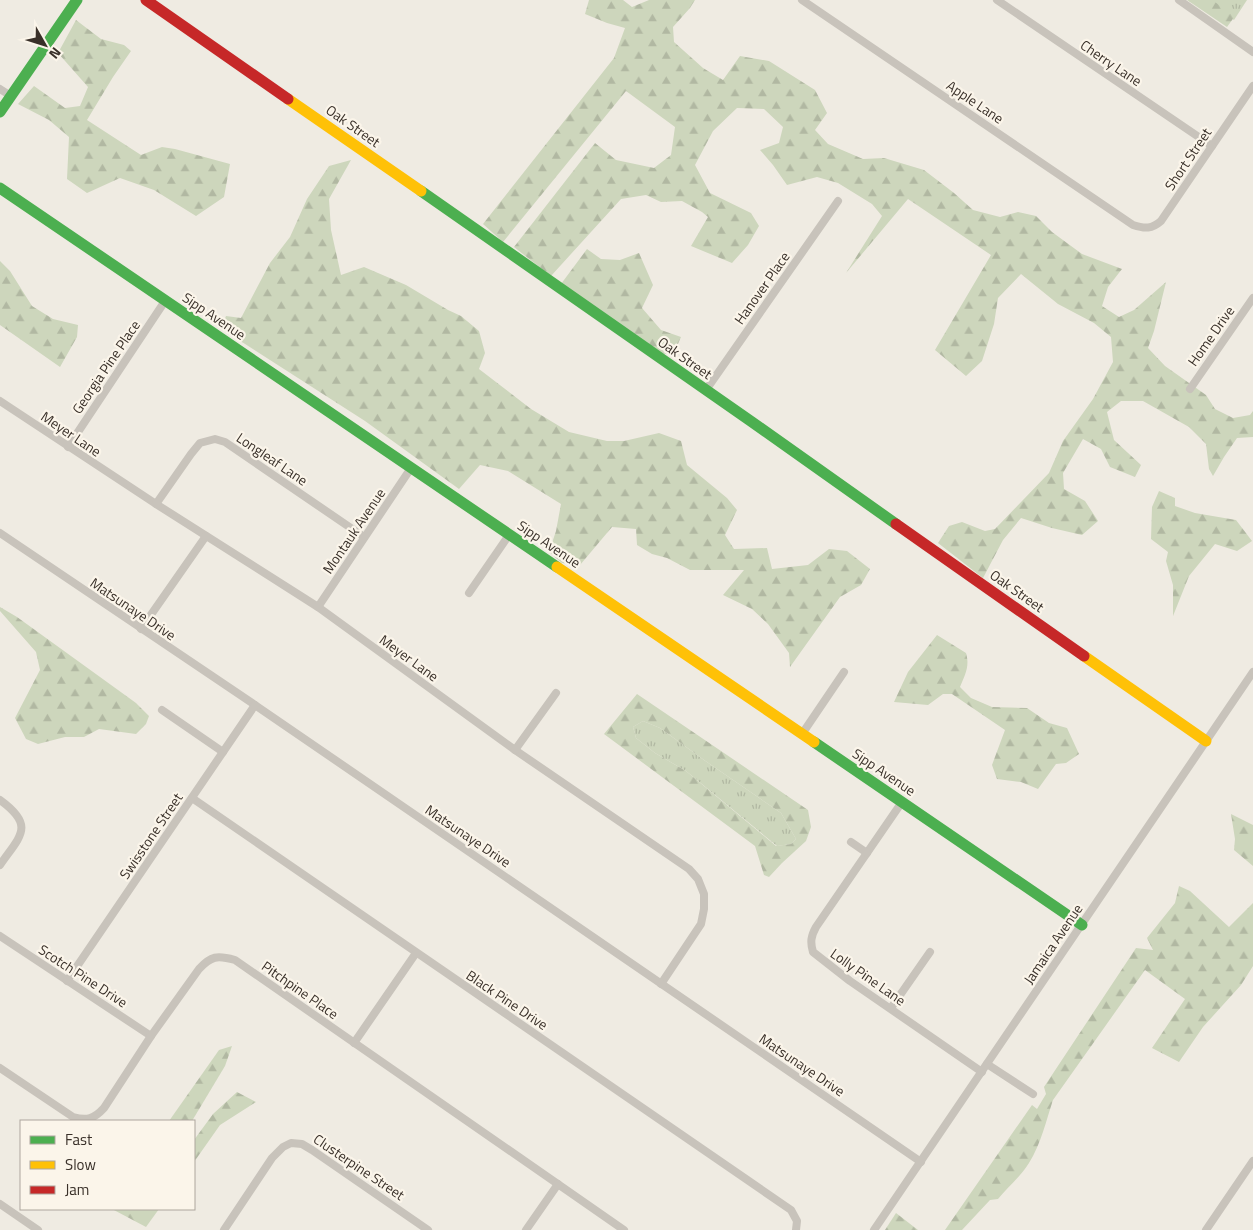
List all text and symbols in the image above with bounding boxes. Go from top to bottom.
north arrow [20,20,70,70]
street label: Cherry Lane [1076,34,1146,91]
text: N [44,43,67,64]
street label: Apple Lane [943,75,1008,128]
street label: Oak Street [322,99,385,152]
street label: Short Street [1159,123,1216,194]
street label: Hanover Place [729,247,794,328]
street label: Sipp Avenue [178,287,250,345]
street label: Home Drive [1182,301,1239,370]
street label: Georgia Pine Place [66,316,145,418]
street label: Oak Street [654,331,717,384]
street label: Meyer Lane [37,406,106,461]
street label: Longleaf Lane [232,427,312,490]
street label: Montauk Avenue [317,484,390,578]
street label: Sipp Avenue [513,515,585,573]
street label: Oak Street [986,564,1049,617]
street label: Matsunaye Drive [86,572,180,645]
street label: Meyer Lane [375,629,443,686]
street label: Sipp Avenue [848,743,920,801]
street label: Swisstone Street [114,788,187,883]
street label: Matsunaye Drive [421,799,515,872]
street label: Jamaica Avenue [1018,899,1087,988]
street label: Scotch Pine Drive [35,939,132,1012]
street label: Lolly Pine Lane [826,943,910,1010]
street label: Pitchpine Place [258,955,343,1024]
street label: Black Pine Drive [462,964,552,1035]
street label: Matsunaye Drive [755,1028,849,1101]
legend [20,1120,195,1210]
text: Fast [65,1128,93,1151]
street label: Clusterpine Street [310,1128,409,1205]
text: Slow [65,1153,96,1176]
text: Jam [65,1178,89,1201]

